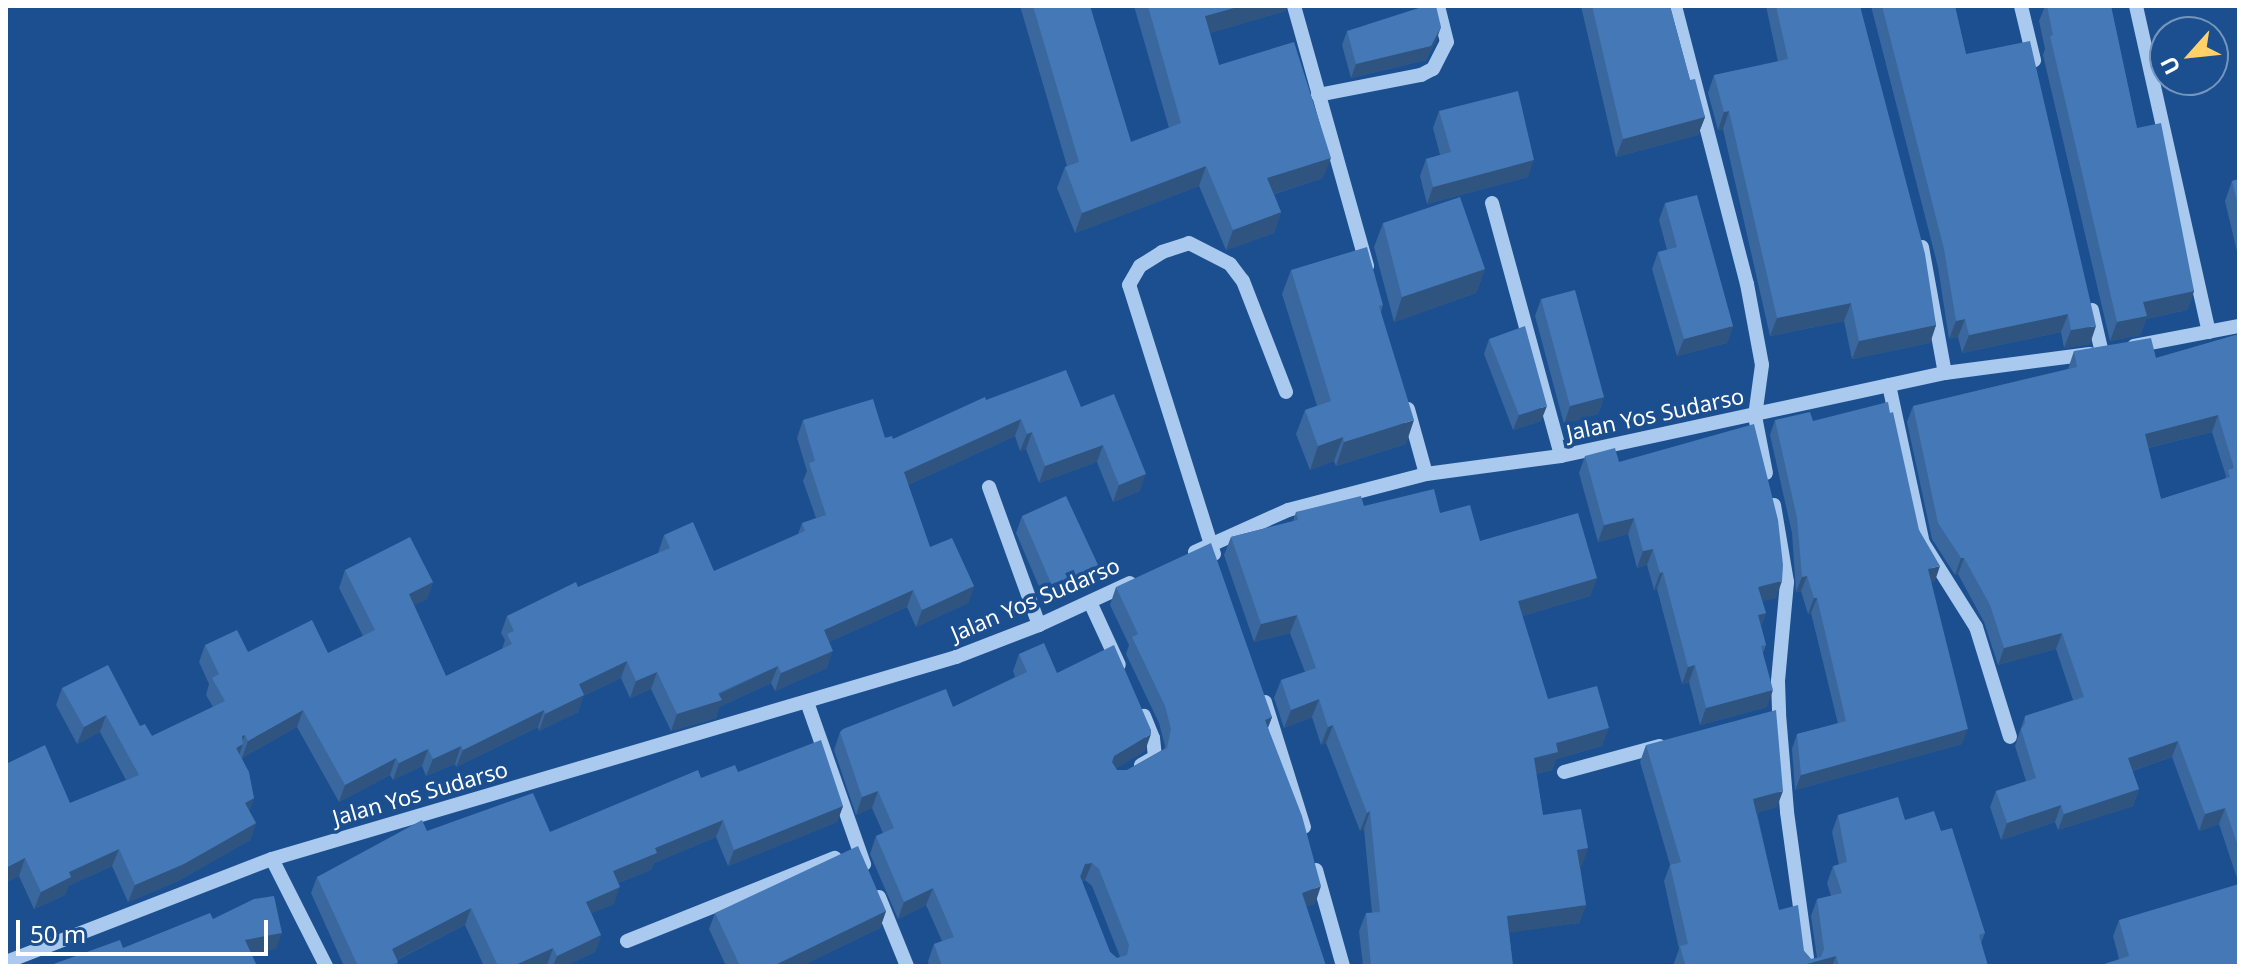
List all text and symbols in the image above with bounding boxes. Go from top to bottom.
north arrow [2149,16,2229,96]
text: U [2152,52,2187,80]
street label: Jalan Yos Sudarso [1564,382,1746,446]
street label: Jalan Yos Sudarso [946,551,1124,647]
street label: Jalan Yos Sudarso [329,755,511,831]
scale bar [20,904,272,954]
text: 50 m [30,917,86,950]

